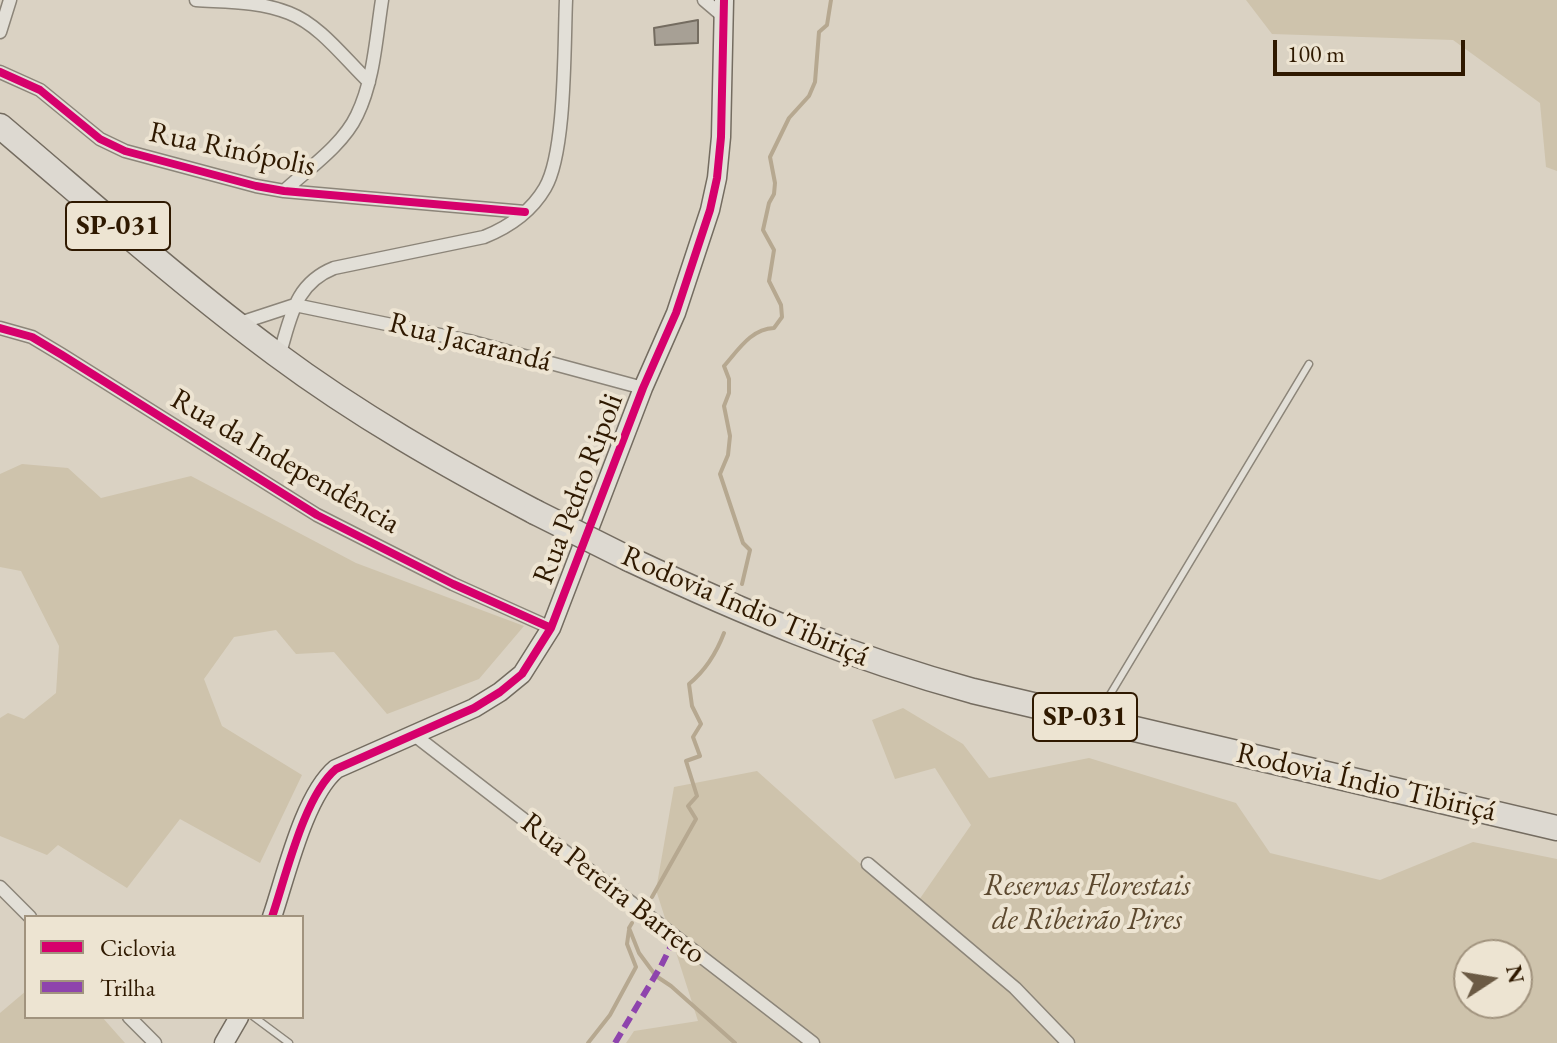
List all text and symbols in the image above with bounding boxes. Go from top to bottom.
scale bar [1277,24,1469,74]
text: 100 m [1287,38,1345,69]
street label: Rua Rinópolis [146,115,318,185]
road number: SP-031 [66,202,170,250]
street label: Rua Jacarandá [385,305,555,381]
street label: Rua da Independência [164,382,406,542]
street label: Rua Pedro Ripoli [526,389,632,589]
street label: Rodovia Índio Tibiriçá [616,539,874,675]
road number: SP-031 [1033,693,1137,741]
street label: Rodovia Índio Tibiriçá [1233,736,1499,830]
street label: Rua Pereira Barreto [513,806,713,972]
park label: Reservas Florestais de Ribeirão Pires [983,869,1191,940]
legend [24,915,304,1019]
text: Ciclovia [100,932,176,963]
north arrow [1453,939,1533,1019]
text: N [1499,963,1531,986]
text: Trilha [100,972,155,1003]

